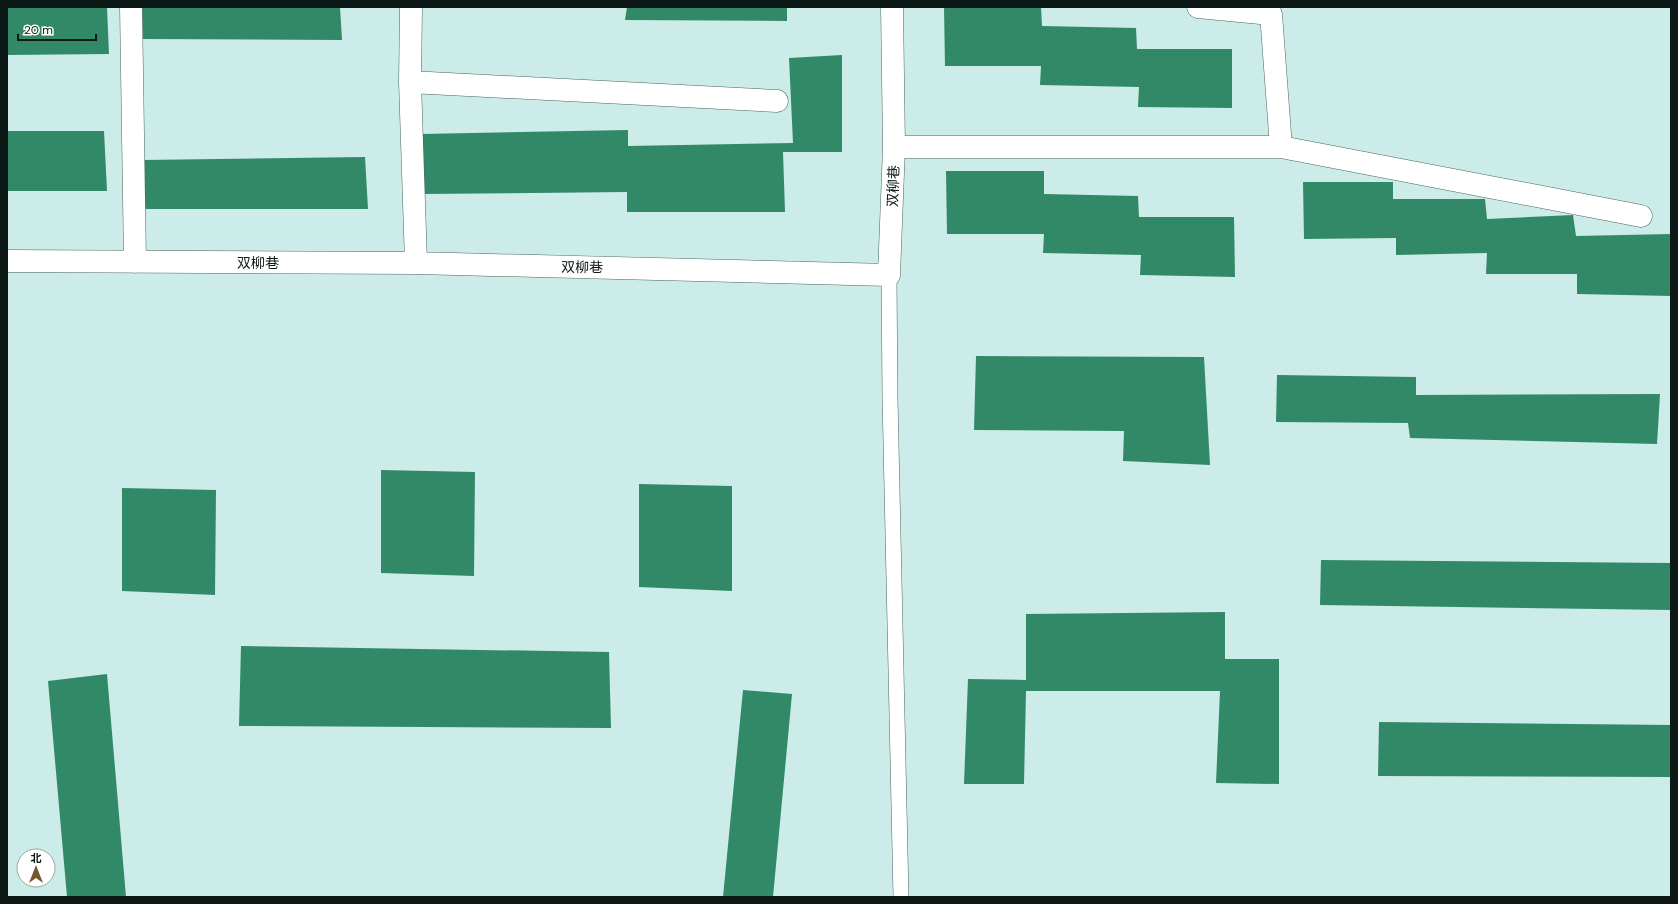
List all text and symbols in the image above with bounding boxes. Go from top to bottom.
scale bar [18,16,96,42]
text: 20 m [24,22,53,38]
street label: 双柳巷 [883,165,903,207]
street label: 双柳巷 [237,254,279,272]
street label: 双柳巷 [561,258,603,276]
north arrow [16,848,56,888]
text: 北 [31,851,42,865]

